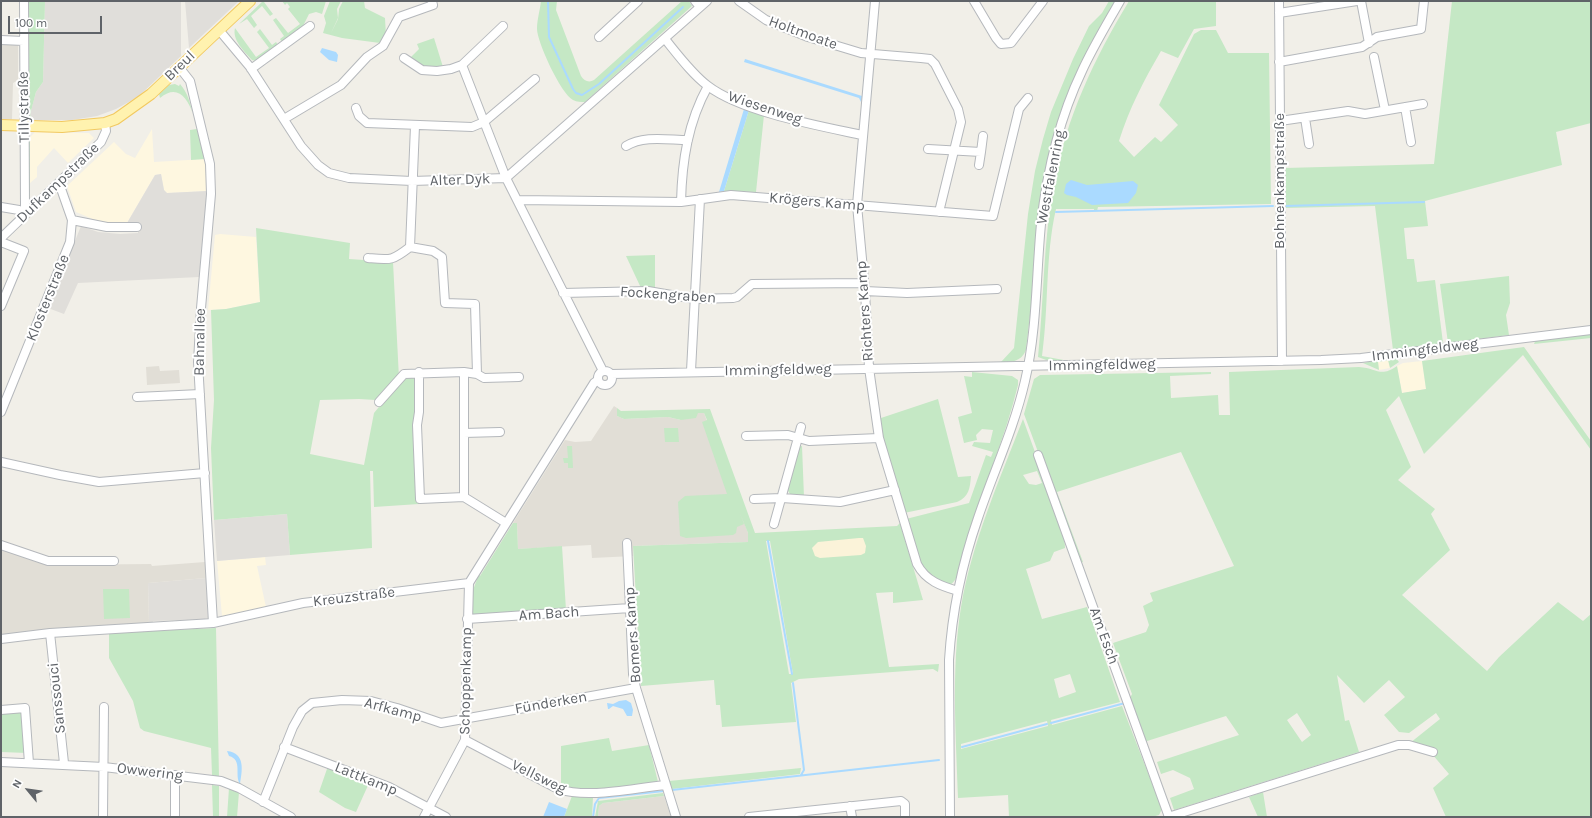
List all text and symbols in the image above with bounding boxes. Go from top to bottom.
scale bar [10,8,104,34]
street label: Holtmoate [766,12,840,54]
text: 100 m [15,16,47,30]
street label: Breul [161,47,199,85]
street label: Tillystraße [14,71,34,143]
street label: Wiesenweg [725,88,805,128]
street label: Bohnenkampstraße [1271,113,1289,249]
street label: Westfalenring [1033,128,1069,226]
street label: Dufkampstraße [13,139,103,227]
street label: Alter Dyk [429,170,491,190]
street label: Krögers Kamp [768,189,866,215]
street label: Klosterstraße [22,252,74,344]
street label: Richters Kamp [853,260,877,362]
street label: Fockengraben [619,283,717,307]
street label: Bahnallee [190,308,210,376]
street label: Immingfeldweg [1371,335,1479,365]
street label: Immingfeldweg [1048,355,1156,375]
street label: Immingfeldweg [724,360,832,380]
street label: Kreuzstraße [312,583,396,611]
street label: Bomers Kamp [621,586,645,684]
street label: Am Bach [518,603,580,625]
street label: Am Esch [1085,605,1123,667]
street label: Schoppenkamp [456,627,476,735]
street label: Sanssouci [44,661,70,735]
street label: Fünderken [514,688,588,718]
street label: Arfkamp [362,694,424,726]
street label: Vellsweg [509,756,569,798]
street label: Lattkamp [332,758,400,800]
street label: Owwering [116,759,184,785]
north arrow [8,770,48,810]
text: N [9,777,25,791]

